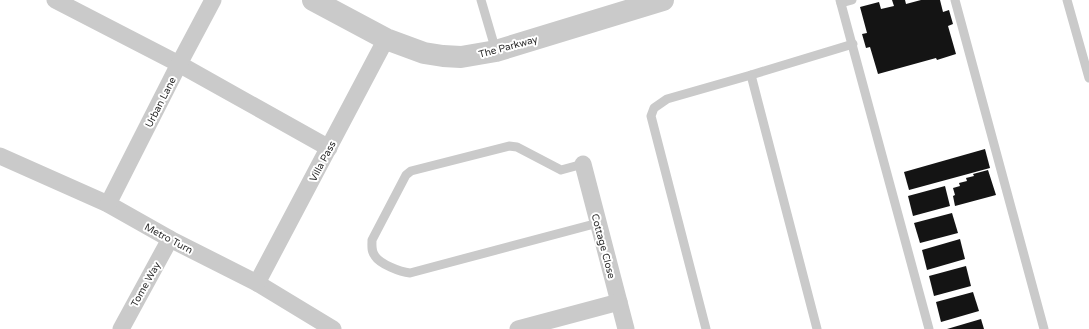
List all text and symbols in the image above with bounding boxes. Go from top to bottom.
street label: The Parkway [477,33,540,61]
street label: Urban Lane [143,75,179,130]
street label: Villa Pass [307,139,339,184]
street label: Cottage Close [589,213,618,280]
street label: Metro Turn [142,221,195,257]
street label: Tome Way [129,259,163,309]

